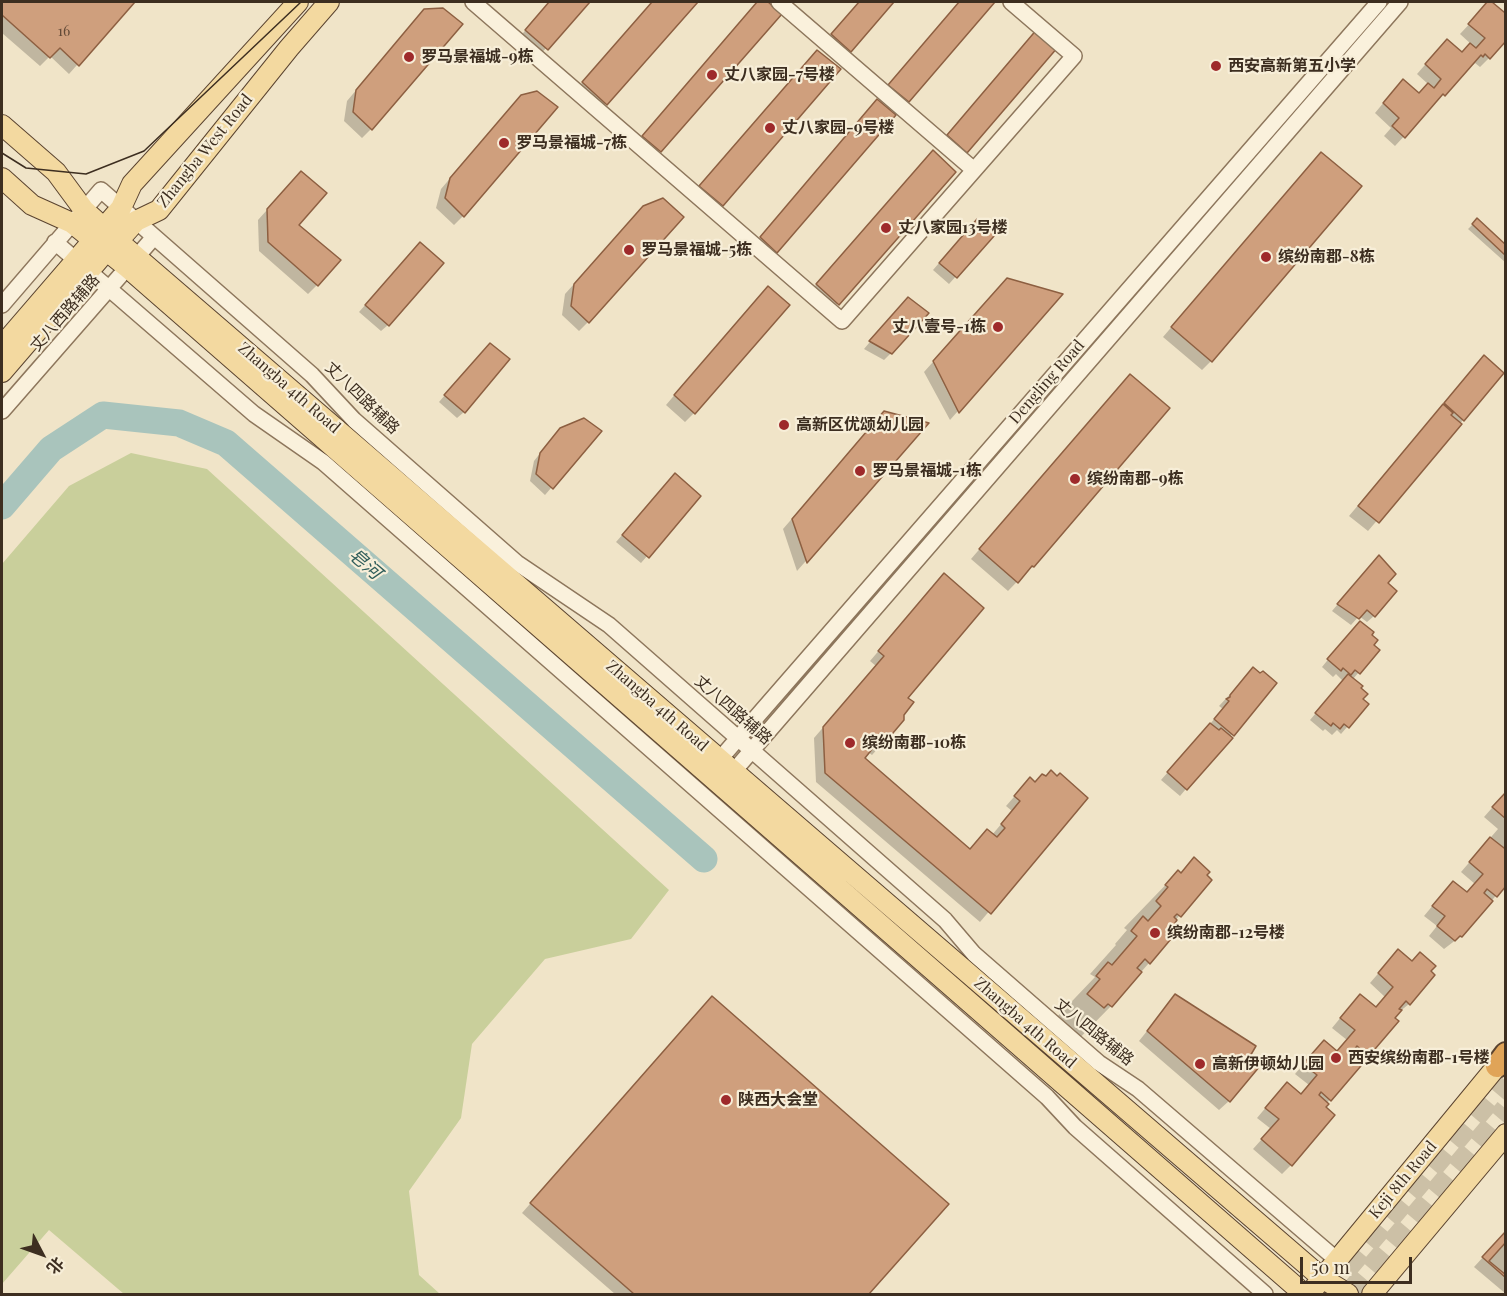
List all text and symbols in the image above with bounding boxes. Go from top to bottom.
house number: 16 [58,24,70,40]
place label: 罗马景福城-9栋 [421,47,534,67]
marker: 罗马景福城-9栋 [402,50,416,64]
place label: 西安高新第五小学 [1228,56,1356,76]
marker: 西安高新第五小学 [1209,59,1223,73]
place label: 丈八家园-7号楼 [724,65,835,85]
marker: 丈八家园-7号楼 [705,68,719,82]
street label: Zhangba West Road [153,90,257,212]
place label: 丈八家园-9号楼 [782,118,895,138]
marker: 丈八家园-9号楼 [763,121,777,135]
place label: 罗马景福城-7栋 [516,133,627,153]
marker: 罗马景福城-7栋 [497,136,511,150]
place label: 丈八家园13号楼 [898,218,1008,238]
marker: 丈八家园13号楼 [879,221,893,235]
place label: 罗马景福城-5栋 [641,240,752,260]
marker: 罗马景福城-5栋 [622,243,636,257]
place label: 缤纷南郡-8栋 [1278,247,1375,267]
marker: 缤纷南郡-8栋 [1259,250,1273,264]
street label: 丈八西路辅路 [26,270,104,356]
place label: 丈八壹号-1栋 [892,317,986,337]
marker: 丈八壹号-1栋 [991,320,1005,334]
street label: Dengling Road [1005,336,1089,428]
street label: Zhangba 4th Road [234,338,344,438]
street label: 丈八四路辅路 [321,358,403,438]
place label: 高新区优颂幼儿园 [796,415,924,435]
marker: 高新区优颂幼儿园 [777,418,791,432]
place label: 罗马景福城-1栋 [872,461,982,481]
marker: 罗马景福城-1栋 [853,464,867,478]
place label: 缤纷南郡-9栋 [1087,469,1184,489]
marker: 缤纷南郡-9栋 [1068,472,1082,486]
water label: 皂河 [344,544,386,584]
street label: Zhangba 4th Road [602,656,712,756]
street label: 丈八四路辅路 [690,671,776,749]
place label: 缤纷南郡-10栋 [862,733,966,753]
marker: 缤纷南郡-10栋 [843,736,857,750]
place label: 缤纷南郡-12号楼 [1167,923,1285,943]
marker: 缤纷南郡-12号楼 [1148,926,1162,940]
street label: Zhangba 4th Road [970,973,1080,1073]
street label: 丈八四路辅路 [1051,994,1137,1070]
place label: 西安缤纷南郡-1号楼 [1348,1048,1490,1068]
marker: 西安缤纷南郡-1号楼 [1329,1051,1343,1065]
place label: 高新伊顿幼儿园 [1212,1054,1324,1074]
marker: 高新伊顿幼儿园 [1193,1057,1207,1071]
place label: 陕西大会堂 [738,1090,818,1110]
marker: 陕西大会堂 [719,1093,733,1107]
street label: Keji 8th Road [1365,1137,1441,1223]
north arrow [12,1224,72,1284]
scale bar [1303,1245,1416,1283]
text: 北 [43,1253,69,1279]
text: 50 m [1311,1255,1350,1279]

